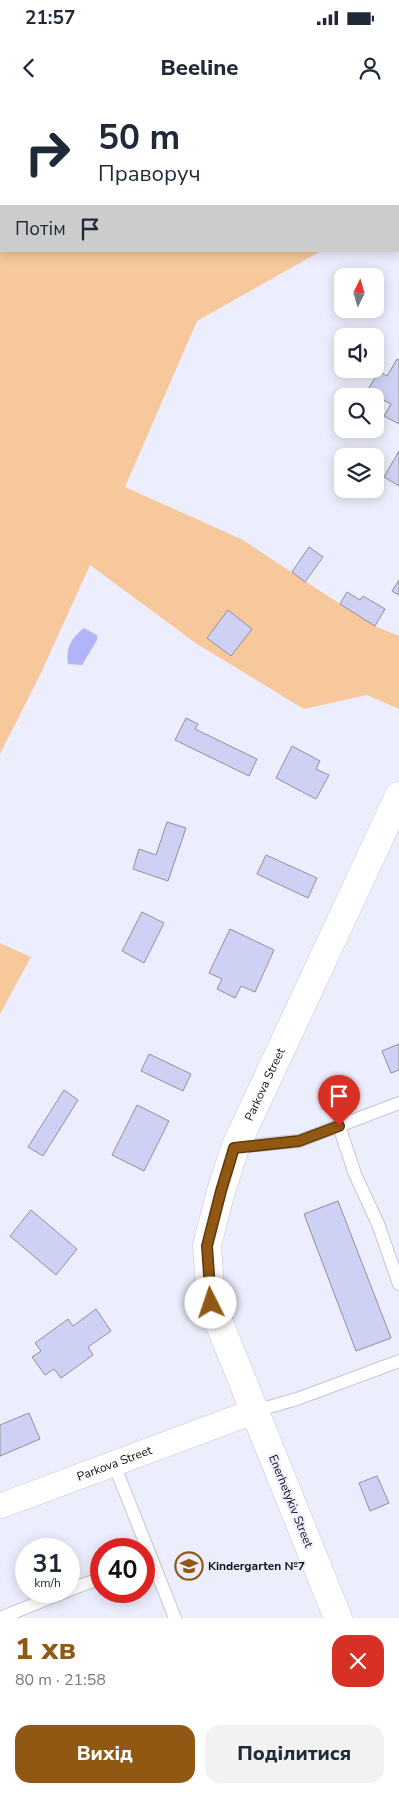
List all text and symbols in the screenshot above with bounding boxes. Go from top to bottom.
text: 21:57 [25,5,75,31]
text: Beeline [161,53,238,83]
icon: back [15,54,43,82]
icon: person [356,54,384,82]
text: 50 m [98,114,180,161]
icon: right [15,120,80,185]
text: Праворуч [98,159,201,189]
icon: arrive [76,215,104,243]
text: Потім [15,216,66,242]
north arrow [334,268,384,318]
map controls [334,268,384,498]
button: sound [334,328,384,378]
button: search [334,388,384,438]
button: layers [334,448,384,498]
street label: Parkova Street [241,1045,289,1123]
pin [318,1075,360,1126]
icon: arrive [325,1082,353,1110]
position arrow [184,1276,236,1328]
street label: Parkova Street [75,1442,155,1485]
street label: Enerhetykiv Street [265,1452,317,1551]
speed limit sign: 40 [90,1538,155,1603]
text: 31 [32,1547,63,1581]
school or university icon: Kindergarten №7 [174,1551,204,1581]
place label: Kindergarten №7 [208,1558,305,1574]
text: km/h [34,1575,61,1591]
text: 1 хв [15,1629,76,1670]
button: close [332,1635,384,1687]
text: 80 m · 21:58 [15,1669,106,1691]
button: Вихід [15,1725,195,1783]
button: Поділитися [205,1725,384,1783]

